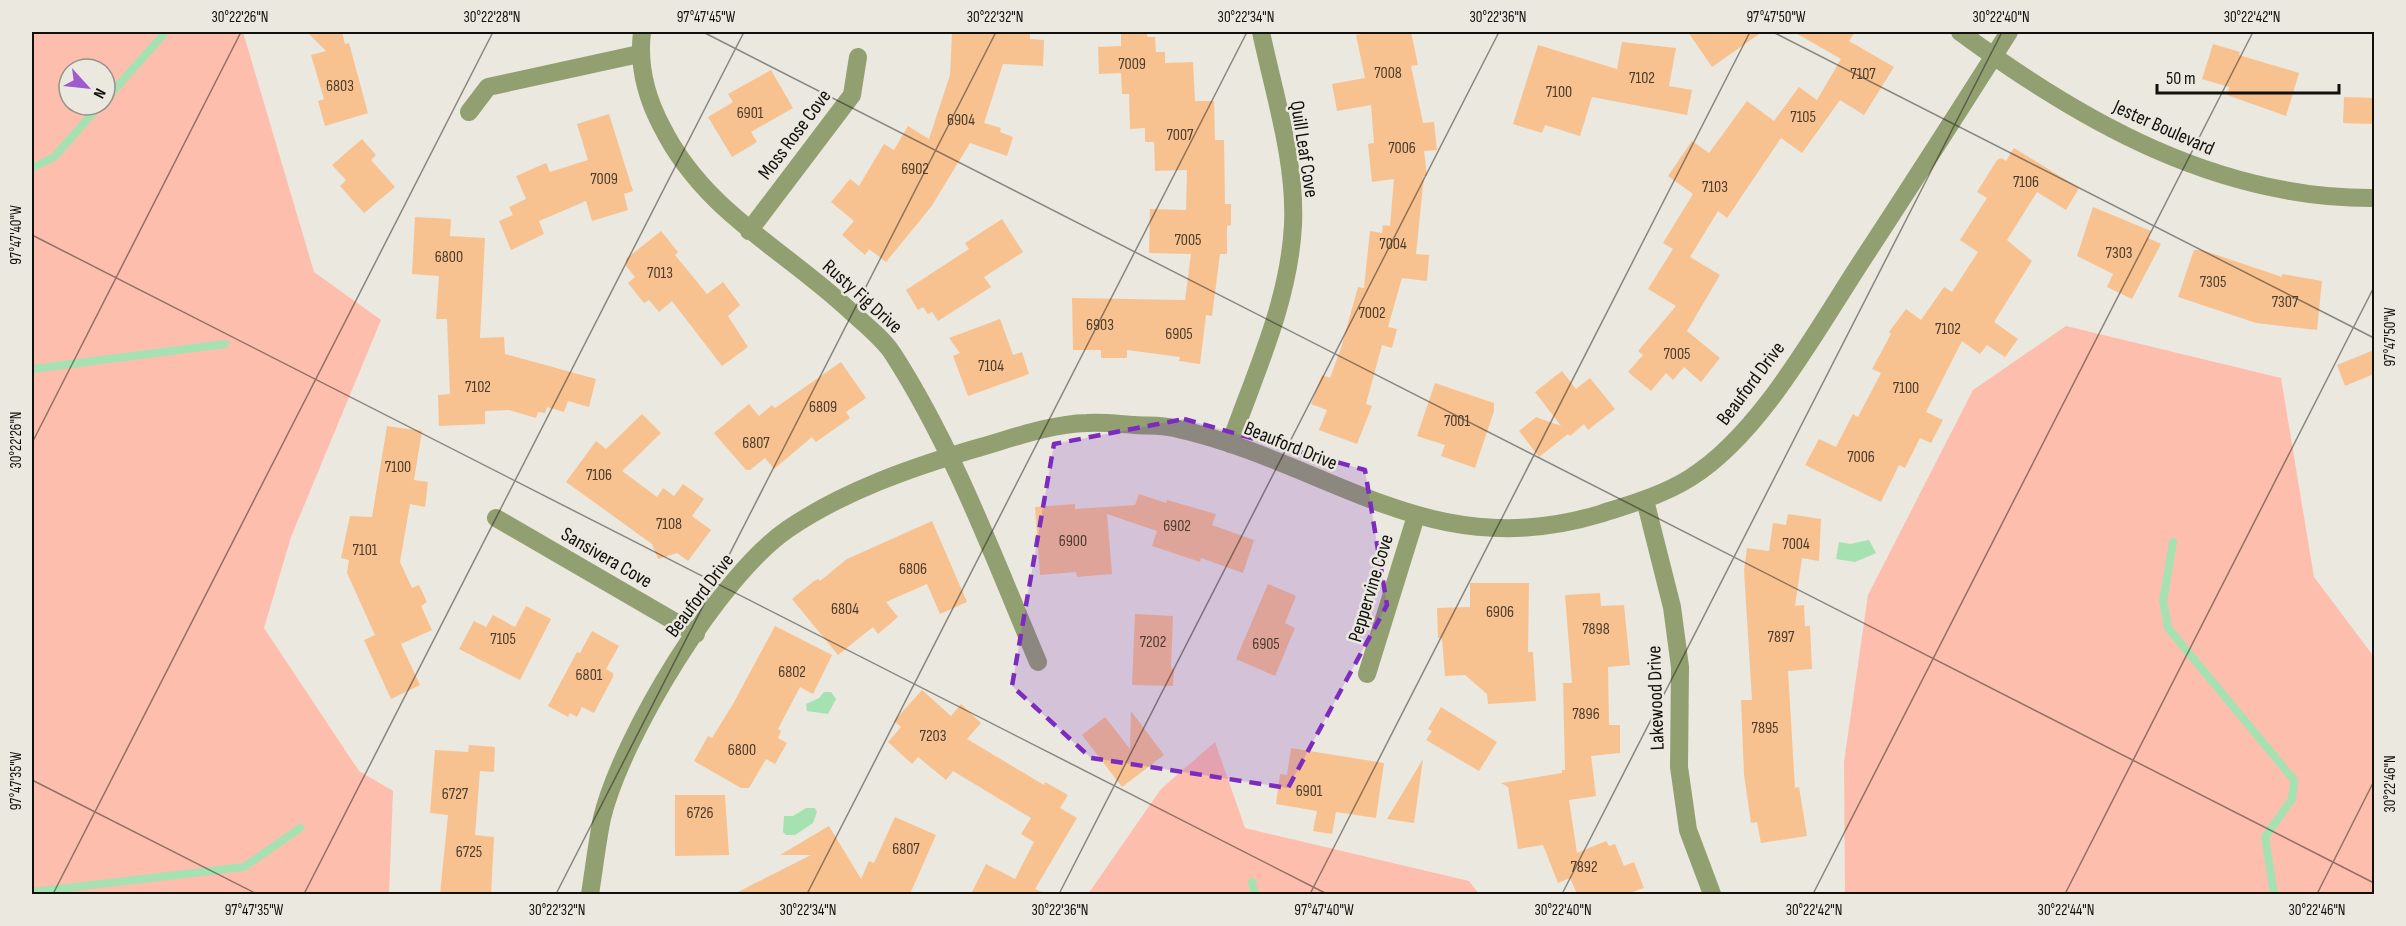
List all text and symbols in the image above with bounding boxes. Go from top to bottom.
text: 30°22'26"N [212,8,268,27]
text: 30°22'28"N [464,8,520,27]
text: 97°47'45"W [677,8,736,27]
text: 30°22'32"N [967,8,1023,27]
text: 30°22'34"N [1218,8,1274,27]
text: 30°22'36"N [1469,8,1527,27]
text: 97°47'50"W [1746,8,1806,27]
text: 30°22'40"N [1972,8,2030,27]
text: 30°22'42"N [2224,8,2280,27]
house number: 7009 [1118,55,1146,74]
north arrow [57,57,117,117]
scale bar [2157,57,2338,95]
house number: 7008 [1374,64,1402,83]
house number: 7107 [1850,65,1876,84]
text: 50 m [2166,68,2196,89]
house number: 7102 [1629,69,1655,88]
house number: 6803 [326,77,354,96]
house number: 7100 [1546,83,1572,102]
text: N [89,85,109,101]
street label: Moss Rose Cove [753,85,836,184]
street label: Jester Boulevard [2108,95,2218,161]
street label: Quill Leaf Cove [1285,99,1324,199]
house number: 6901 [737,104,764,123]
house number: 7105 [1790,108,1816,127]
house number: 6904 [947,111,975,130]
house number: 7007 [1167,126,1194,145]
house number: 7006 [1388,139,1416,158]
house number: 6902 [901,160,929,179]
house number: 7009 [590,170,618,189]
house number: 7106 [2013,173,2039,192]
house number: 7103 [1702,178,1728,197]
text: 97°47'40"W [7,205,26,265]
house number: 7005 [1174,231,1202,250]
house number: 7004 [1379,235,1407,254]
house number: 7303 [2106,244,2132,263]
house number: 6800 [435,248,463,267]
street label: Rusty Fig Drive [817,255,907,339]
house number: 7013 [647,264,673,283]
house number: 7305 [2200,273,2226,292]
house number: 7307 [2272,293,2299,312]
house number: 7002 [1358,304,1386,323]
text: 97°47'50"W [2381,307,2400,367]
house number: 6903 [1086,316,1114,335]
house number: 7102 [1935,320,1961,339]
house number: 6905 [1165,325,1193,344]
street label: Beauford Drive [1712,337,1790,430]
house number: 7005 [1663,345,1691,364]
house number: 7104 [978,357,1004,376]
house number: 7102 [465,378,491,397]
house number: 7100 [1893,379,1919,398]
house number: 6809 [809,398,837,417]
text: 30°22'26"N [7,412,26,468]
house number: 7001 [1444,412,1471,431]
street label: Beauford Drive [1240,416,1341,476]
house number: 6807 [742,434,770,453]
house number: 7006 [1847,448,1875,467]
house number: 7100 [385,458,411,477]
house number: 7106 [586,466,612,485]
house number: 7108 [656,515,682,534]
house number: 6902 [1163,517,1191,536]
street label: Sansivera Cove [557,522,656,593]
street label: Peppervine Cove [1343,531,1399,645]
house number: 6900 [1059,532,1087,551]
house number: 7004 [1782,535,1810,554]
house number: 7101 [353,541,378,560]
street label: Beauford Drive [661,549,739,642]
house number: 6806 [899,560,927,579]
house number: 6804 [831,600,859,619]
house number: 6906 [1486,603,1514,622]
house number: 7898 [1582,620,1610,639]
house number: 7897 [1768,628,1795,647]
house number: 7105 [490,630,516,649]
house number: 7202 [1140,633,1166,652]
house number: 6905 [1252,635,1280,654]
street label: Lakewood Drive [1642,645,1670,751]
house number: 6802 [778,663,806,682]
house number: 6801 [576,666,603,685]
house number: 7896 [1572,705,1600,724]
house number: 7895 [1752,719,1778,738]
house number: 7203 [920,727,946,746]
house number: 6800 [728,741,756,760]
text: 97°47'35"W [7,751,26,810]
text: 30°22'46"N [2381,755,2400,813]
house number: 6901 [1296,782,1323,801]
house number: 6727 [442,785,469,804]
house number: 6726 [687,804,714,823]
house number: 6807 [892,840,920,859]
house number: 6725 [456,843,482,862]
house number: 7892 [1570,858,1598,877]
text: 97°47'35"W [225,901,284,920]
text: 30°22'32"N [529,901,585,920]
text: 30°22'34"N [780,901,836,920]
text: 30°22'36"N [1031,901,1089,920]
text: 97°47'40"W [1294,901,1354,920]
text: 30°22'40"N [1534,901,1592,920]
text: 30°22'42"N [1786,901,1842,920]
text: 30°22'44"N [2038,901,2094,920]
text: 30°22'46"N [2288,901,2346,920]

